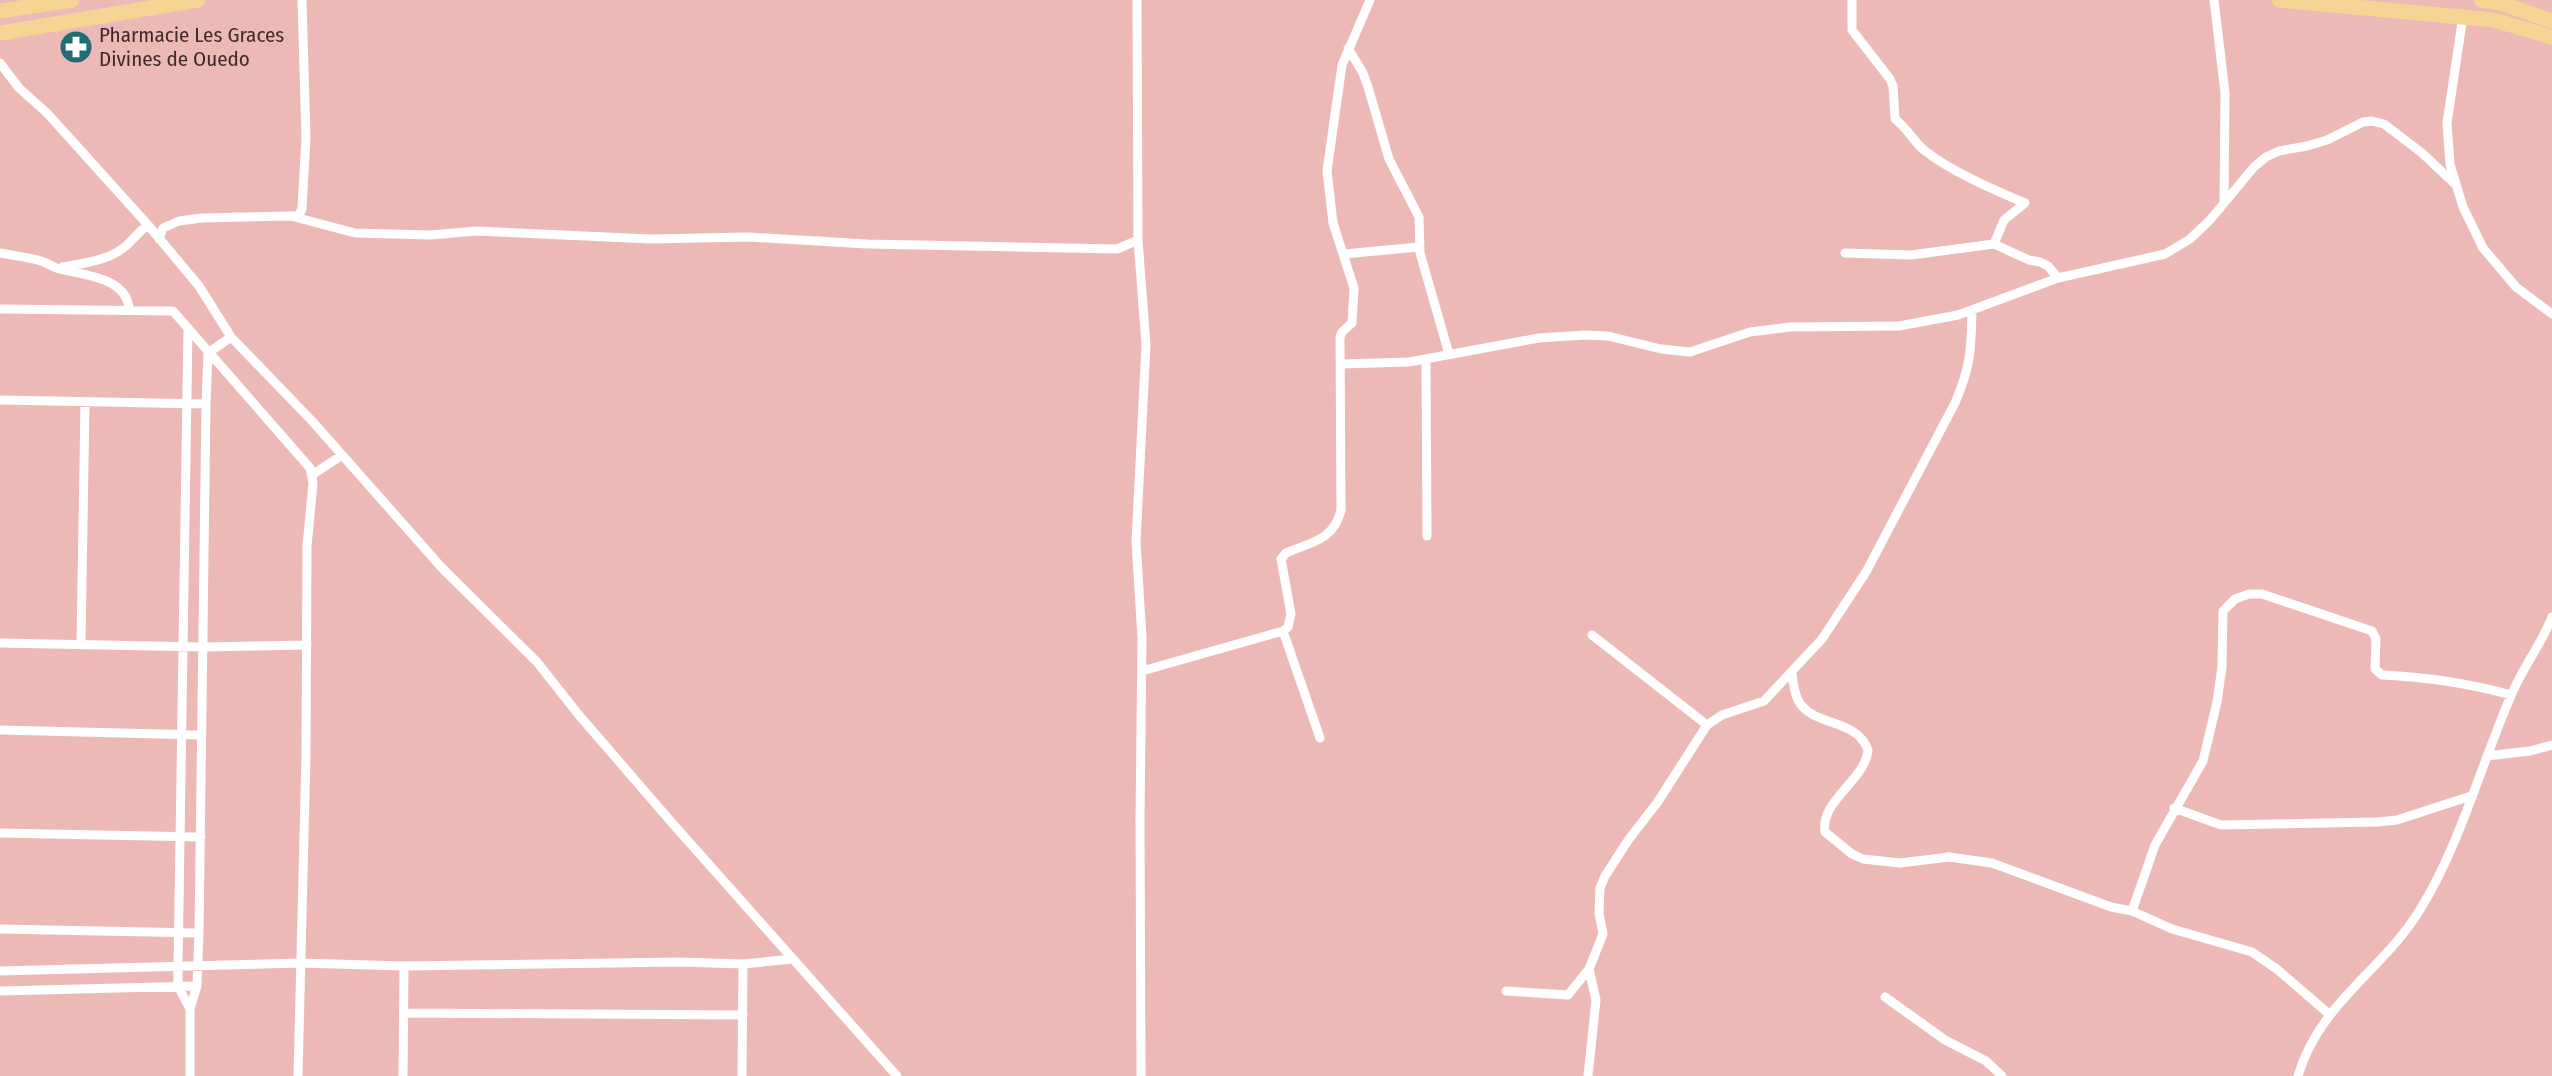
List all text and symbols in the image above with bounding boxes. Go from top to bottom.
place label: Pharmacie Les Graces Divines de Ouedo [99,22,284,72]
pharmacy icon: Pharmacie Les Graces Divines de Ouedo [58,29,94,65]

